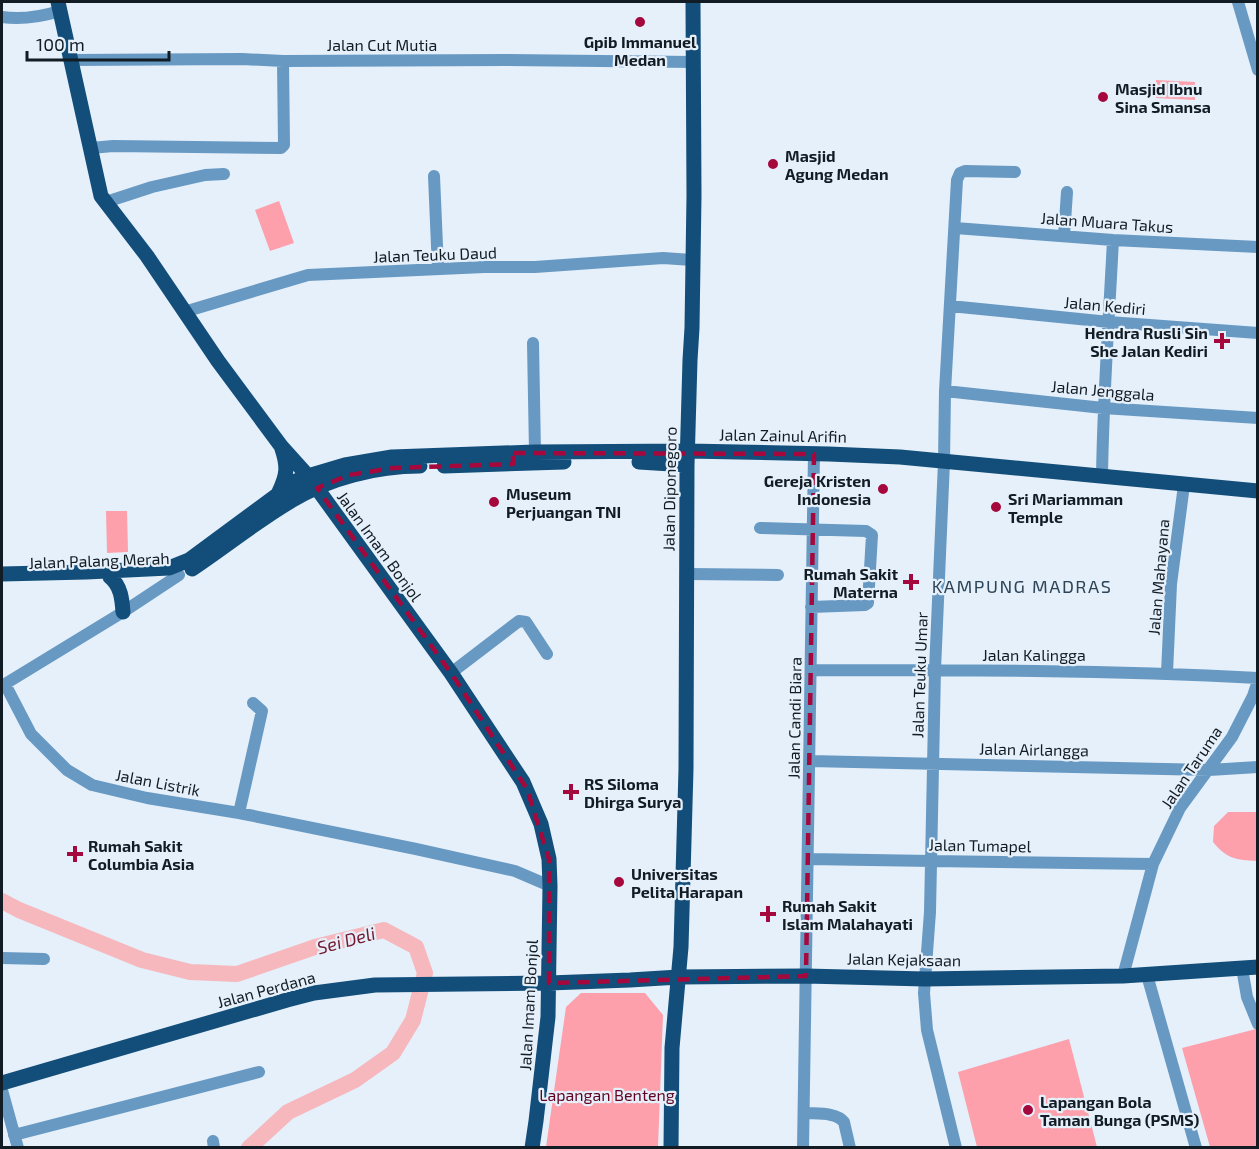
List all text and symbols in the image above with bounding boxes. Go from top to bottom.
marker: Gpib Immanuel Medan [633,15,647,29]
scale bar [27,24,170,62]
place label: Gpib Immanuel Medan [584,32,697,69]
text: 100 m [36,33,85,55]
street label: Jalan Cut Mutia [327,35,437,54]
place label: Masjid Ibnu Sina Smansa [1115,79,1211,116]
marker: Masjid Ibnu Sina Smansa [1096,90,1110,104]
place label: Masjid Agung Medan [785,146,889,183]
marker: Masjid Agung Medan [766,157,780,171]
street label: Jalan Muara Takus [1040,208,1174,236]
street label: Jalan Teuku Daud [373,242,497,266]
street label: Jalan Kediri [1063,292,1147,318]
place label: Hendra Rusli Sin She Jalan Kediri [1085,323,1208,360]
marker: Hendra Rusli Sin She Jalan Kediri [1213,332,1231,350]
street label: Jalan Jenggala [1051,376,1155,404]
street label: Jalan Zainul Arifin [719,424,847,446]
street label: Jalan Diponegoro [658,426,680,552]
place label: Gereja Kristen Indonesia [764,471,871,508]
marker: Gereja Kristen Indonesia [876,482,890,496]
place label: Museum Perjuangan TNI [506,484,621,521]
street label: Jalan Imam Bonjol [333,487,426,605]
place label: Sri Mariamman Temple [1008,489,1123,526]
marker: Museum Perjuangan TNI [487,495,501,509]
marker: Sri Mariamman Temple [989,500,1003,514]
street label: Jalan Mahayana [1143,518,1173,636]
street label: Jalan Palang Merah [28,548,170,572]
place label: Rumah Sakit Materna [803,564,898,601]
marker: Rumah Sakit Materna [902,573,920,591]
district label: KAMPUNG MADRAS [932,575,1112,597]
street label: Jalan Teuku Umar [907,611,931,738]
street label: Jalan Kalingga [982,645,1086,664]
street label: Jalan Candi Biara [783,657,805,779]
street label: Jalan Taruma [1157,722,1225,812]
street label: Jalan Airlangga [979,739,1089,759]
street label: Jalan Listrik [114,765,202,799]
place label: RS Siloma Dhirga Surya [584,774,681,812]
marker: RS Siloma Dhirga Surya [562,783,580,801]
street label: Jalan Tumapel [928,835,1032,855]
place label: Rumah Sakit Columbia Asia [88,836,194,873]
marker: Rumah Sakit Columbia Asia [66,845,84,863]
place label: Universitas Pelita Harapan [631,864,743,901]
marker: Universitas Pelita Harapan [612,875,626,889]
place label: Rumah Sakit Islam Malahayati [782,896,913,934]
marker: Rumah Sakit Islam Malahayati [759,905,777,923]
water label: Sei Deli [314,922,378,958]
street label: Jalan Imam Bonjol [515,939,542,1071]
street label: Jalan Kejaksaan [847,949,961,970]
street label: Jalan Perdana [215,967,317,1011]
park label: Lapangan Benteng [539,1085,675,1104]
place label: Lapangan Bola Taman Bunga (PSMS) [1040,1092,1200,1129]
marker: Lapangan Bola Taman Bunga (PSMS) [1021,1103,1035,1117]

